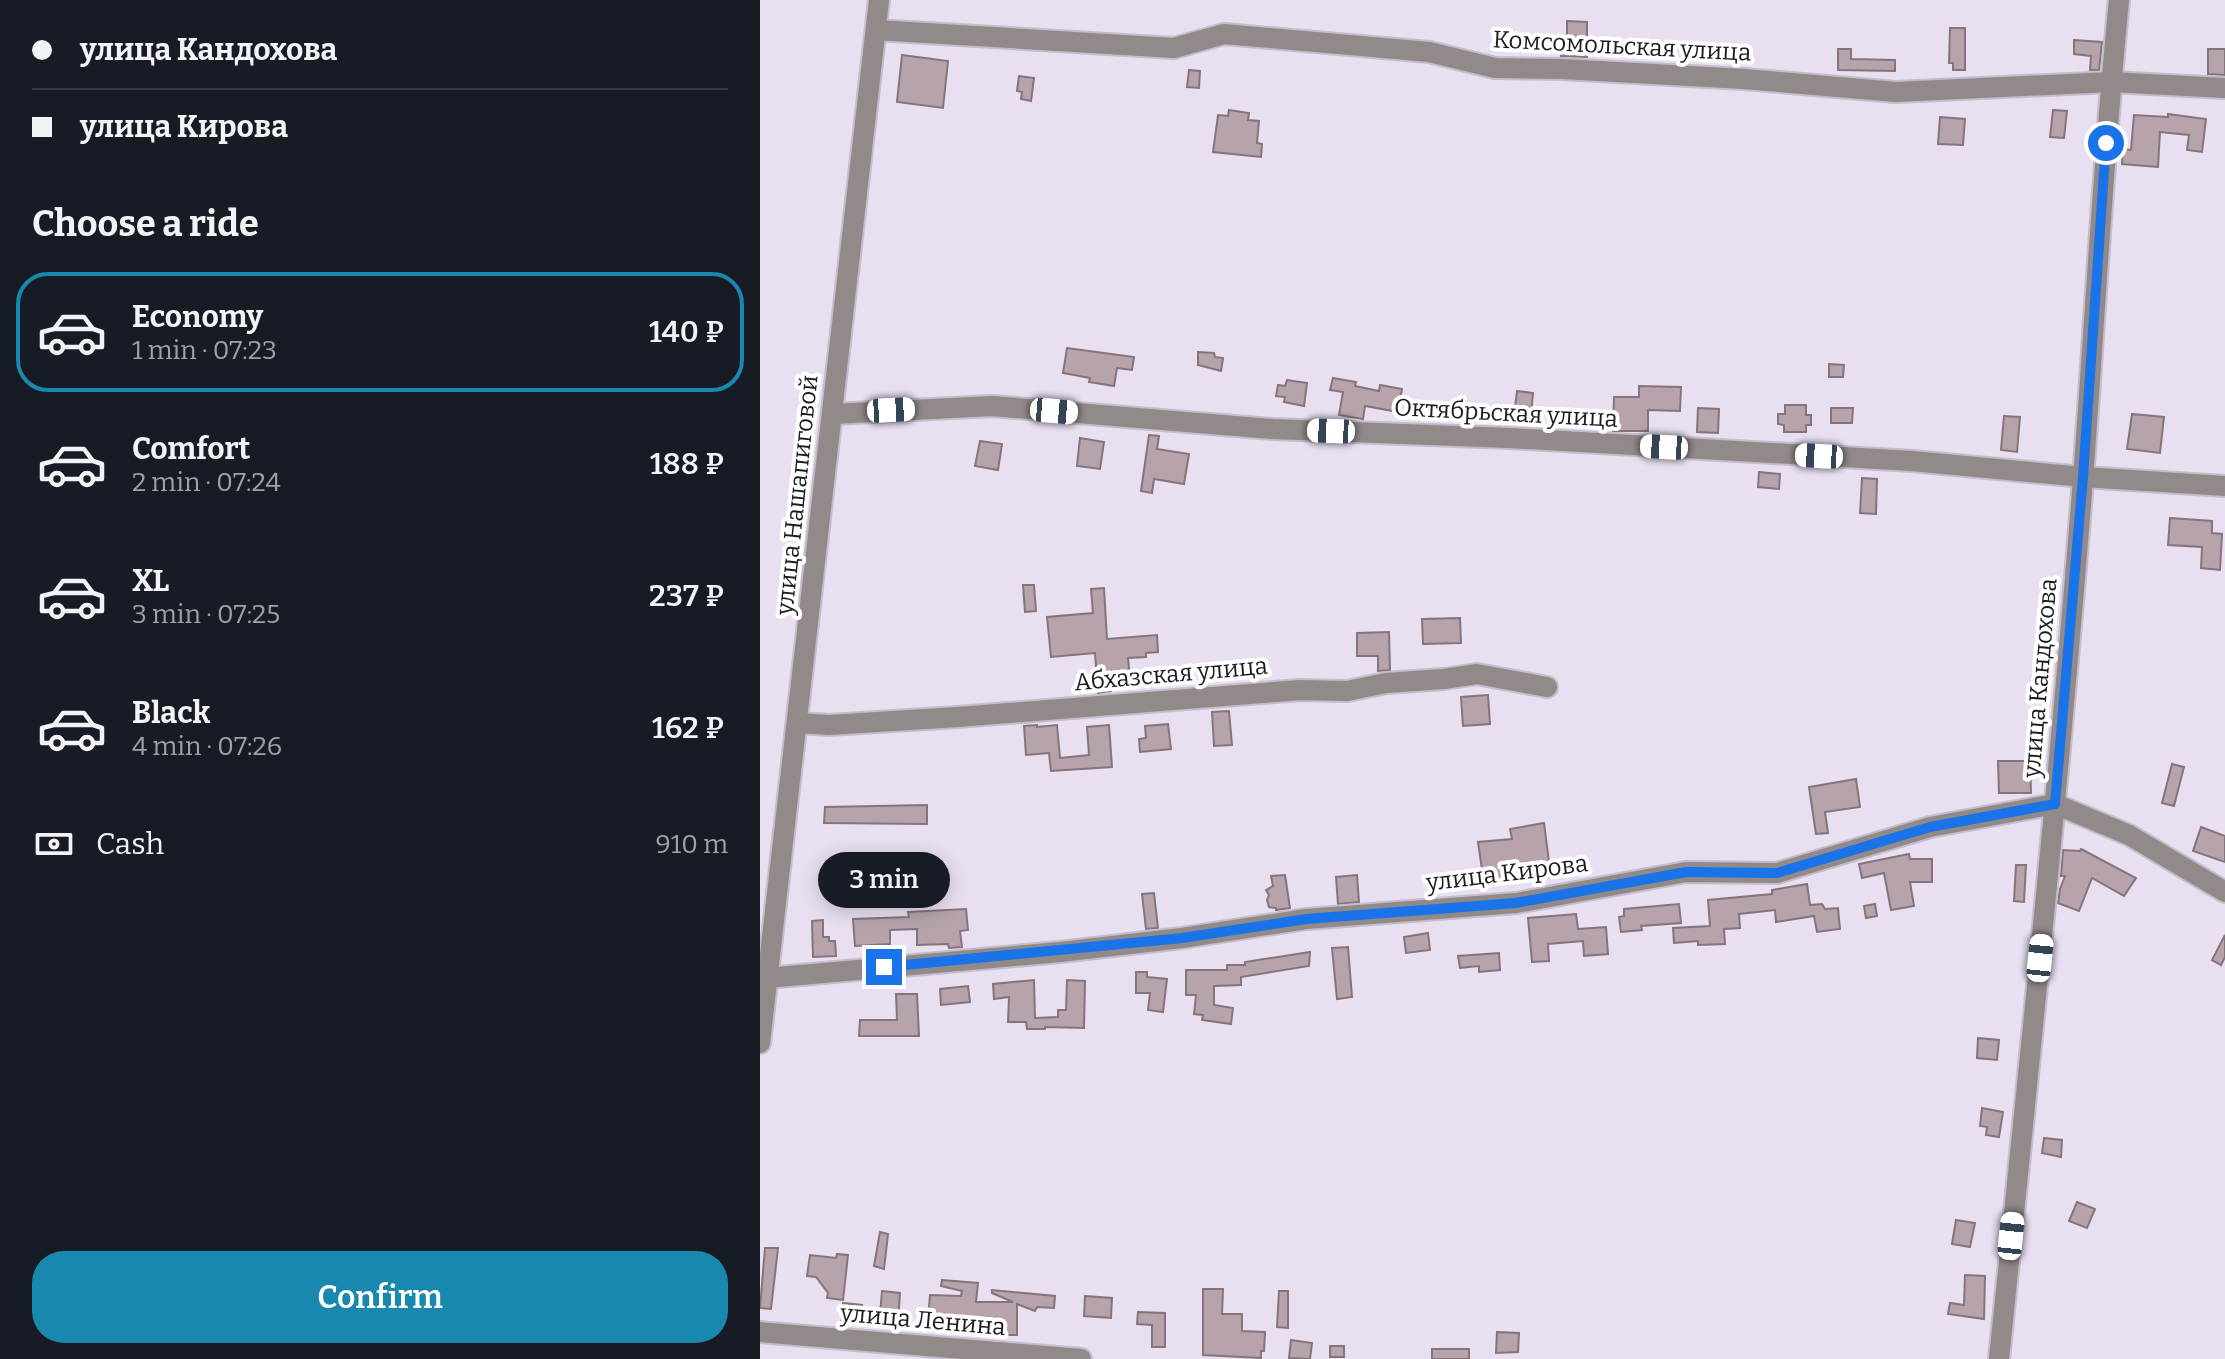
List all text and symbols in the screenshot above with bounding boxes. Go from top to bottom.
street label: Комсомольская улица [1492,25,1752,67]
text: улица Кандохова [80,32,337,68]
text: улица Кирова [80,109,288,145]
route start [2088,125,2124,161]
text: Choose a ride [32,202,259,246]
icon: car [36,296,108,368]
text: Economy [132,299,263,335]
text: 140 ₽ [649,314,724,350]
text: 1 min · 07:23 [132,335,277,366]
street label: улица Нашапиговой [770,374,824,617]
street label: Октябрьская улица [1393,393,1619,433]
car [866,397,916,423]
car [1029,397,1079,425]
car [1307,418,1355,444]
icon: car [36,428,108,500]
text: Comfort [132,431,250,467]
car [1639,434,1689,460]
car [1794,443,1844,469]
text: 188 ₽ [650,446,724,482]
text: 2 min · 07:24 [132,467,281,498]
icon: car [36,560,108,632]
text: XL [132,563,169,599]
street label: улица Кандохова [2017,577,2063,780]
text: 237 ₽ [649,578,724,614]
text: 3 min · 07:25 [132,599,280,630]
street label: Абхазская улица [1073,652,1269,696]
icon: car [36,692,108,764]
text: Black [132,695,210,731]
text: 162 ₽ [652,710,724,746]
text: 4 min · 07:26 [132,731,282,762]
icon: cash [32,822,76,866]
text: Cash [96,826,164,862]
text: 910 m [656,829,728,860]
street label: улица Кирова [1423,849,1590,897]
callout: 3 min [818,851,950,907]
text: 3 min [849,864,919,895]
car [2026,933,2054,983]
route end [866,949,902,985]
car [1997,1211,2025,1261]
button: Confirm [32,1251,728,1343]
street label: улица Ленина [838,1299,1007,1341]

